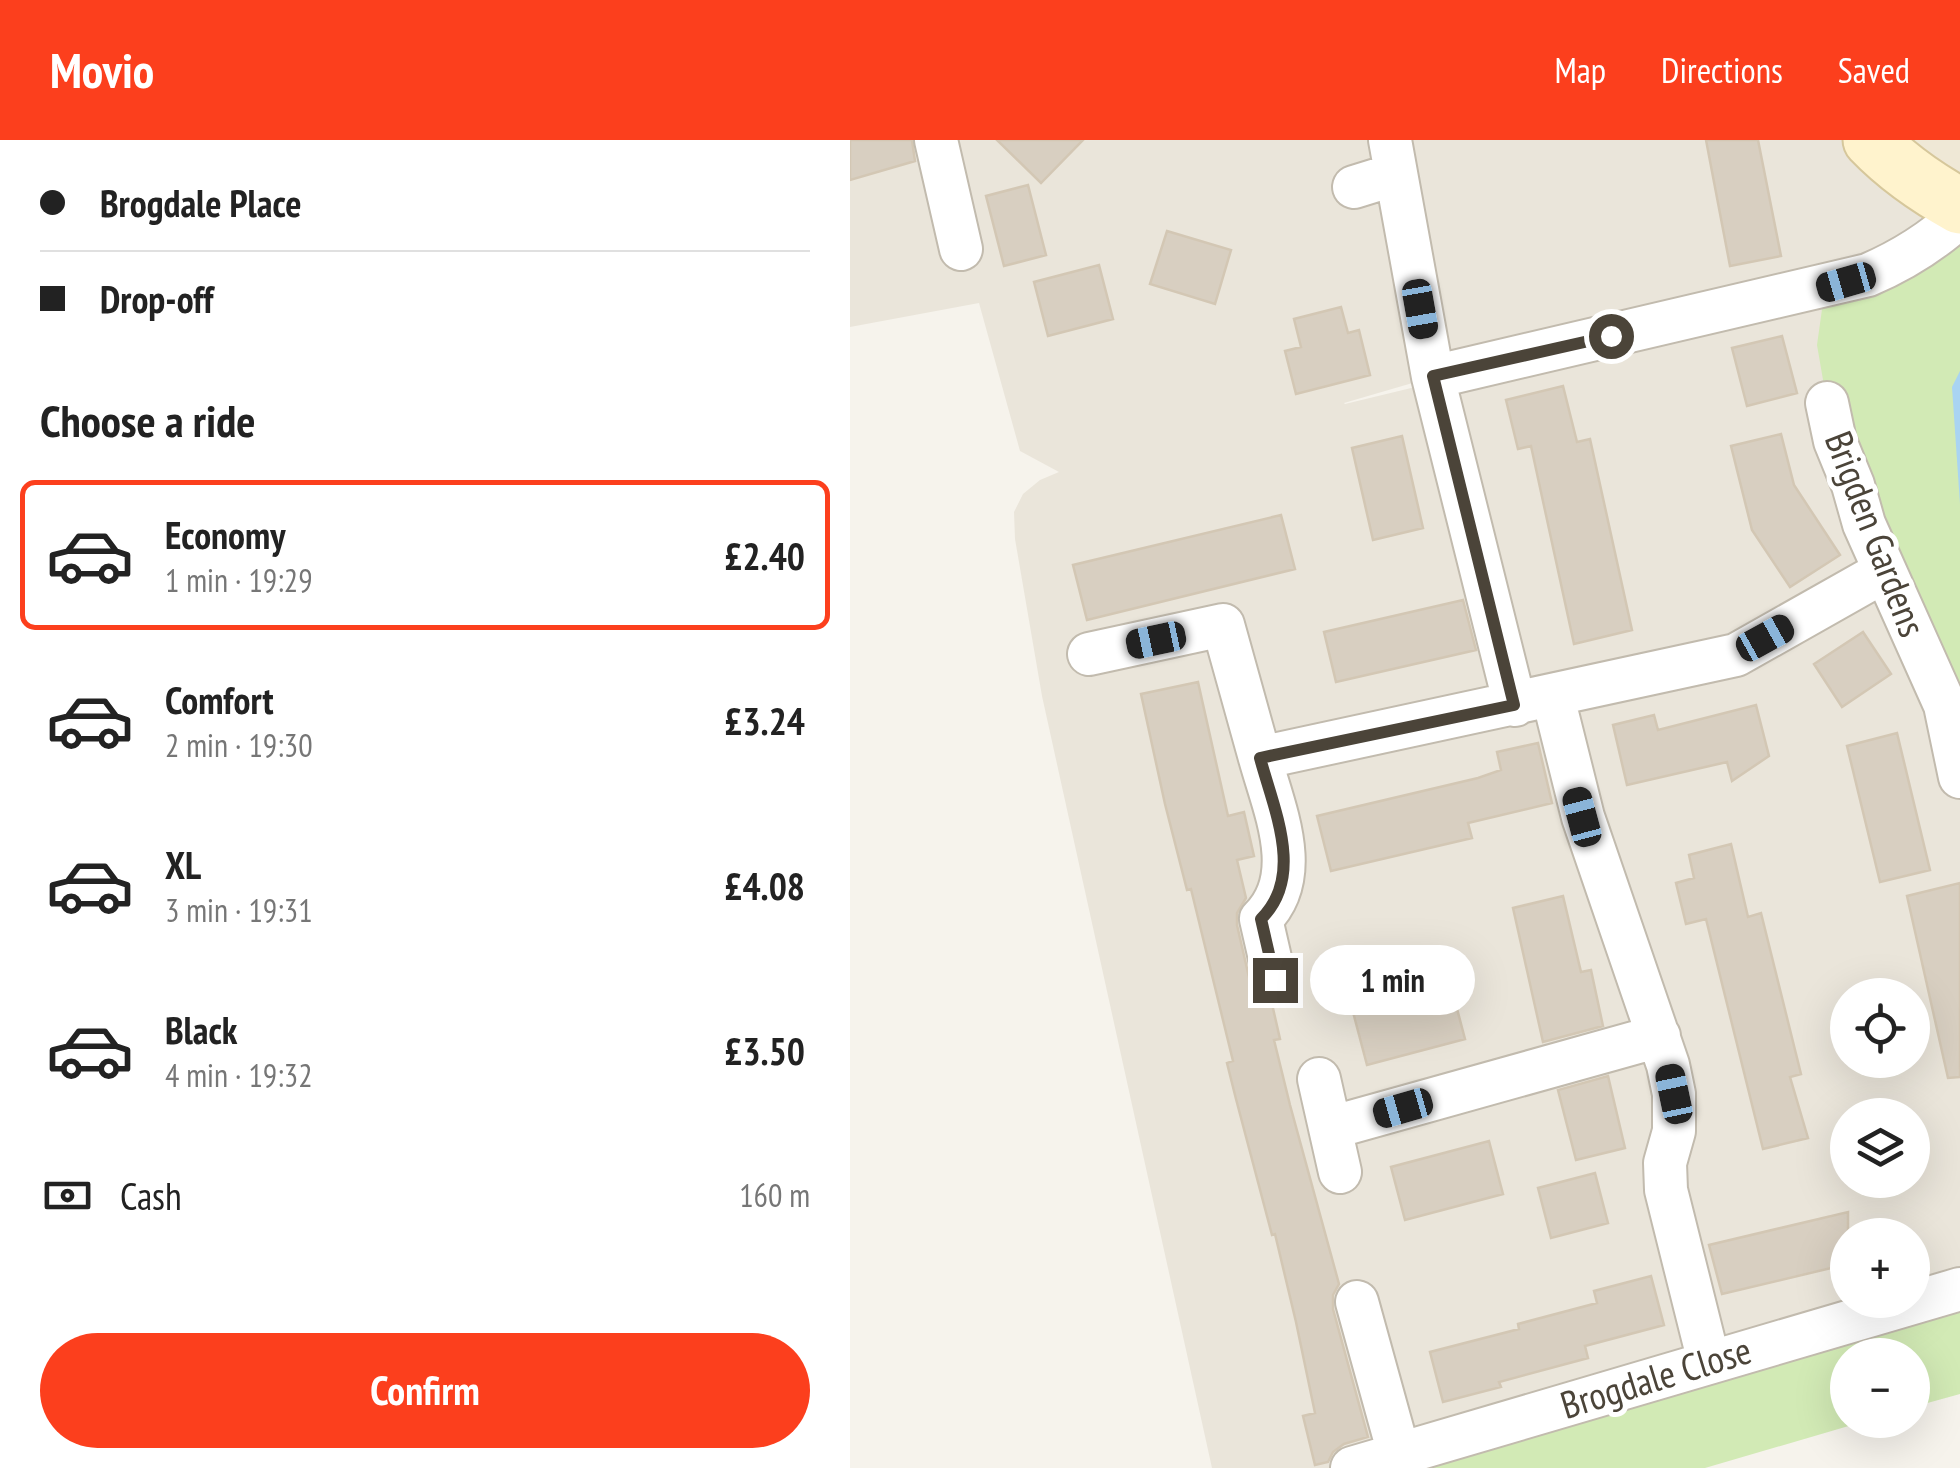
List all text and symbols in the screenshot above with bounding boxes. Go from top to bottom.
text: Movio [50,39,154,101]
text: Map [1555,47,1606,93]
text: Directions [1661,47,1783,93]
text: Saved [1838,47,1910,93]
text: Brogdale Place [100,178,302,227]
car [1813,259,1879,305]
text: Drop-off [100,274,214,323]
car [1400,277,1440,341]
route start [1589,314,1634,359]
text: Choose a ride [40,391,255,449]
street label: Brigden Gardens [1815,424,1938,643]
icon: car [45,510,135,600]
text: Economy [165,510,285,559]
text: £2.40 [724,531,805,580]
text: 1 min · 19:29 [165,559,313,601]
car [1731,610,1799,666]
car [1124,619,1188,661]
icon: car [45,675,135,765]
text: Comfort [165,675,274,724]
text: £3.24 [724,696,805,745]
text: 2 min · 19:30 [165,724,313,766]
car [1560,784,1604,850]
icon: car [45,840,135,930]
text: XL [165,840,201,889]
text: £4.08 [724,861,805,910]
text: 3 min · 19:31 [165,889,313,931]
callout: 1 min [1310,945,1475,1015]
route end [1253,958,1298,1003]
text: 1 min [1360,959,1425,1001]
map controls [1830,978,1930,1438]
button: locate [1830,978,1930,1078]
icon: car [45,1005,135,1095]
text: Black [165,1005,238,1054]
text: £3.50 [724,1026,805,1075]
text: 4 min · 19:32 [165,1054,313,1096]
car [1653,1062,1695,1126]
car [1370,1085,1436,1131]
button: layers [1830,1098,1930,1198]
icon: cash [40,1168,95,1223]
text: Cash [120,1171,182,1220]
text: 160 m [739,1174,810,1216]
button: + [1830,1218,1930,1318]
street label: Brogdale Close [1554,1324,1757,1429]
button: Confirm [40,1333,810,1448]
button: − [1830,1338,1930,1438]

